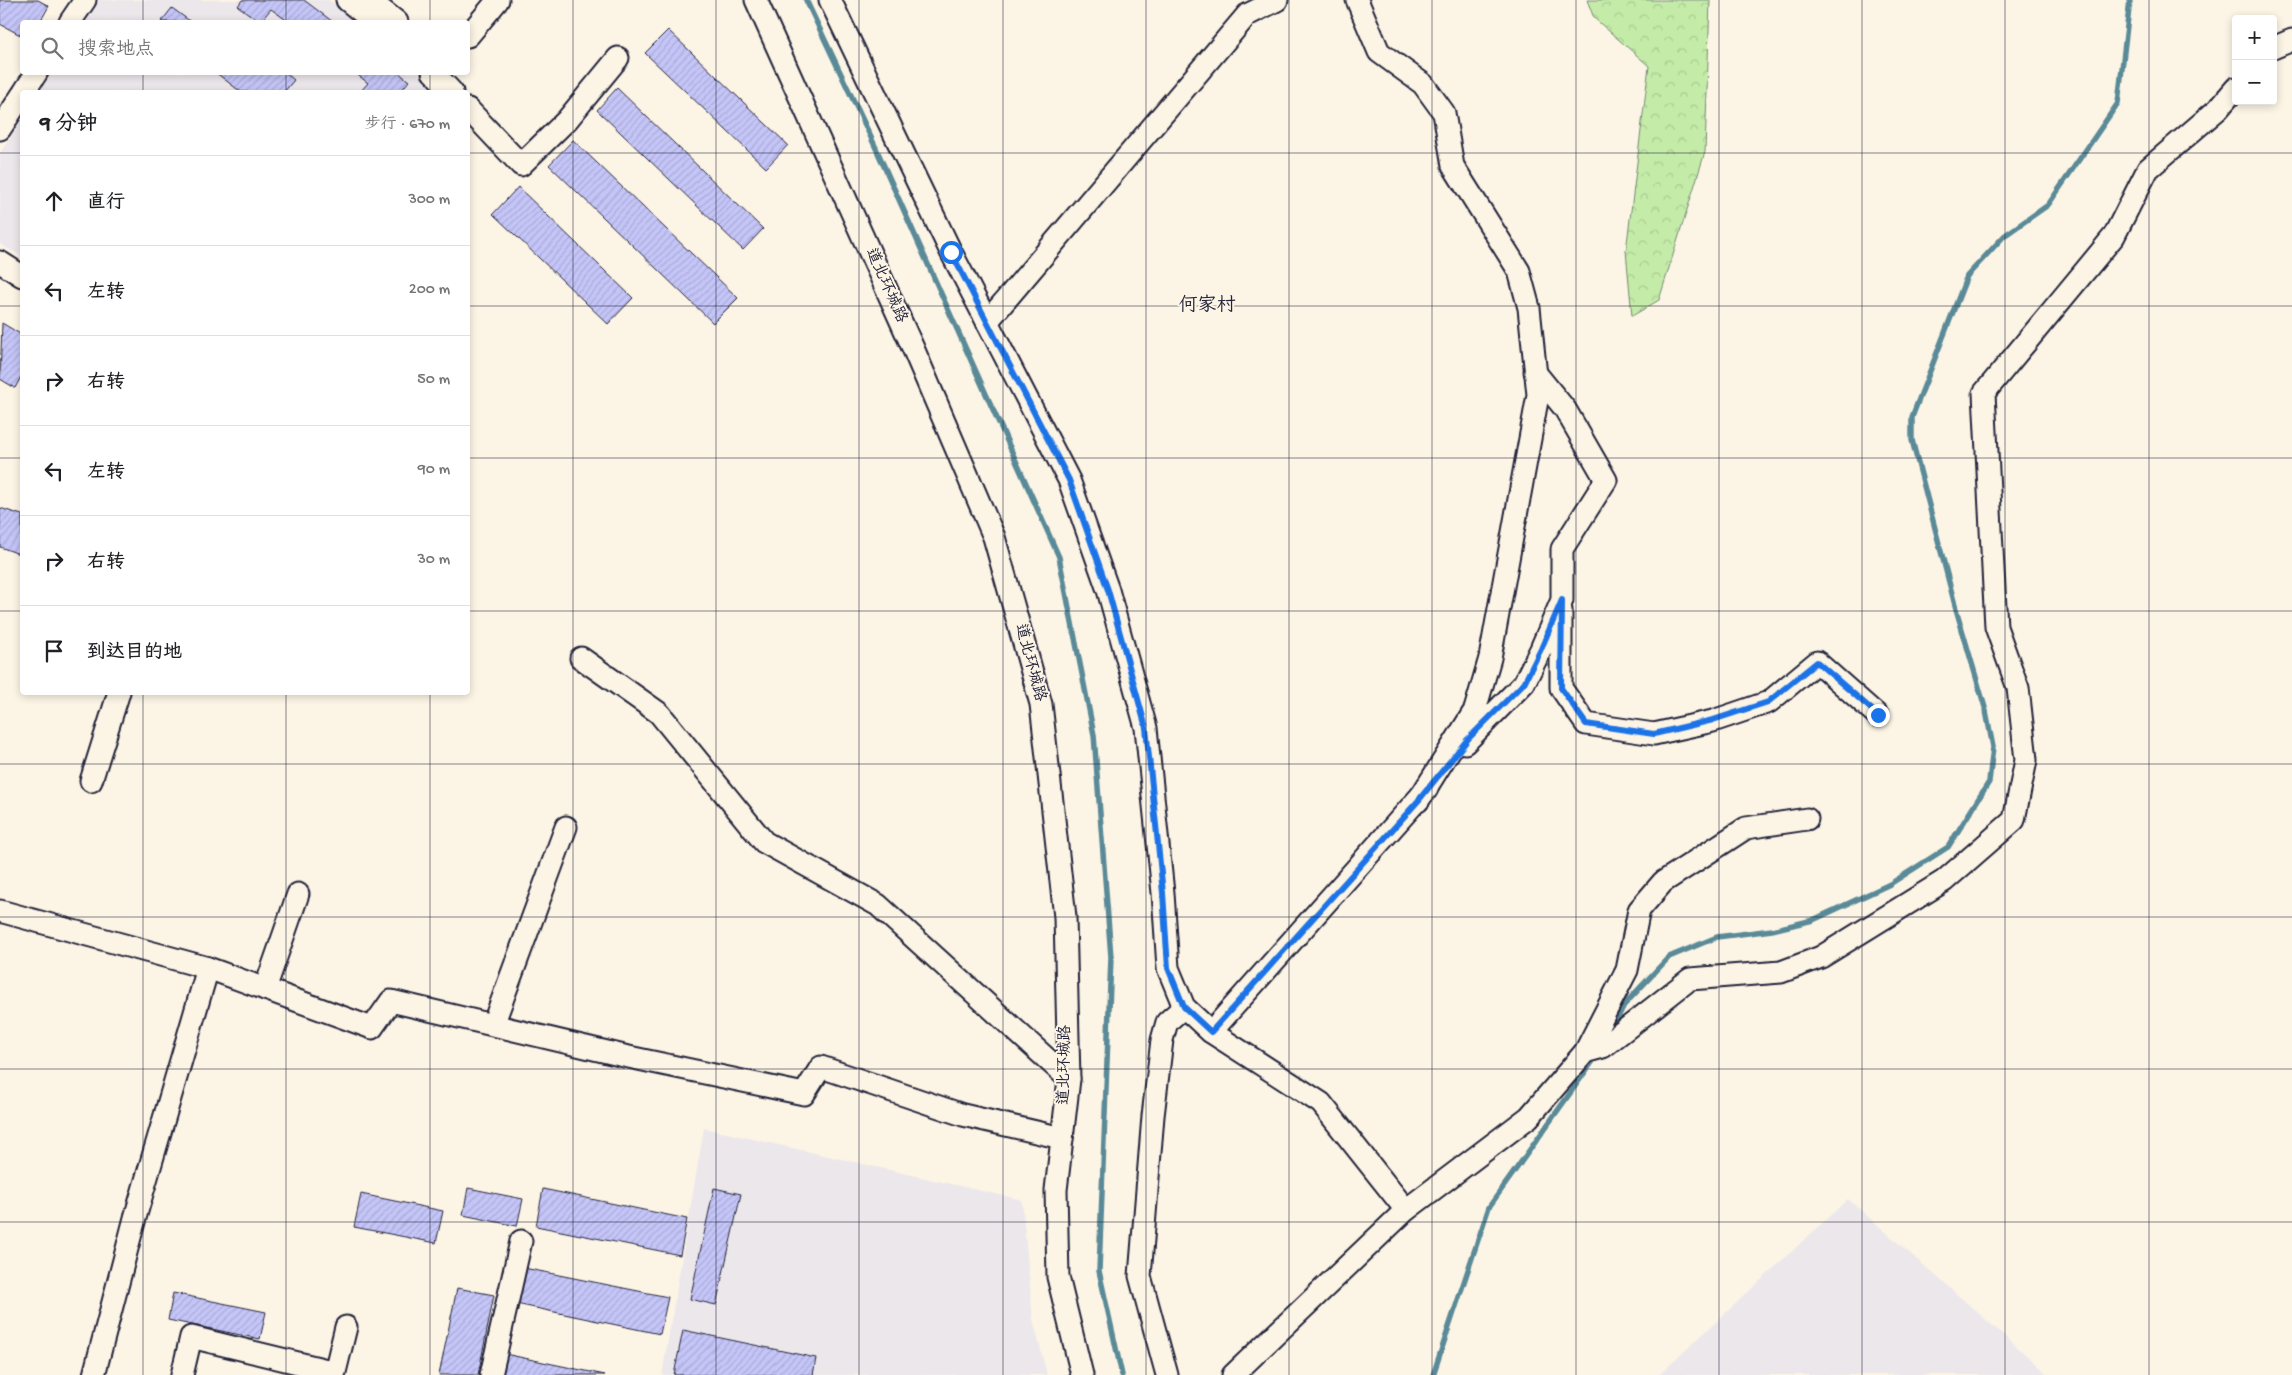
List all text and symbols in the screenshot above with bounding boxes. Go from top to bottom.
map controls [2232,15,2277,105]
button: + [2232,15,2277,60]
search box [20,20,470,75]
icon: search [38,34,66,62]
text: 搜索地点 [78,39,154,62]
button: − [2232,60,2277,105]
text: 9 分钟 [40,113,98,138]
text: 步行 · 670 m [365,116,450,135]
icon: ahead [40,187,68,215]
text: 300 m [408,191,450,210]
text: 直行 [87,192,125,215]
route start [940,241,963,264]
street label: 道北环城路 [860,245,912,326]
icon: left [40,277,68,305]
text: 200 m [409,281,450,300]
text: 左转 [87,282,125,305]
district label: 何家村 [1178,294,1236,318]
icon: right [40,367,68,395]
text: 50 m [417,371,450,390]
text: 右转 [87,372,125,395]
icon: left [40,457,68,485]
text: 90 m [418,461,450,480]
text: 左转 [87,462,125,485]
icon: right [40,547,68,575]
text: 30 m [417,551,450,570]
text: 右转 [87,552,125,575]
street label: 道北环城路 [1009,621,1050,704]
icon: arrive [40,637,68,665]
text: 到达目的地 [87,642,182,665]
route end [1867,704,1890,727]
street label: 道北环城路 [1054,1025,1076,1105]

